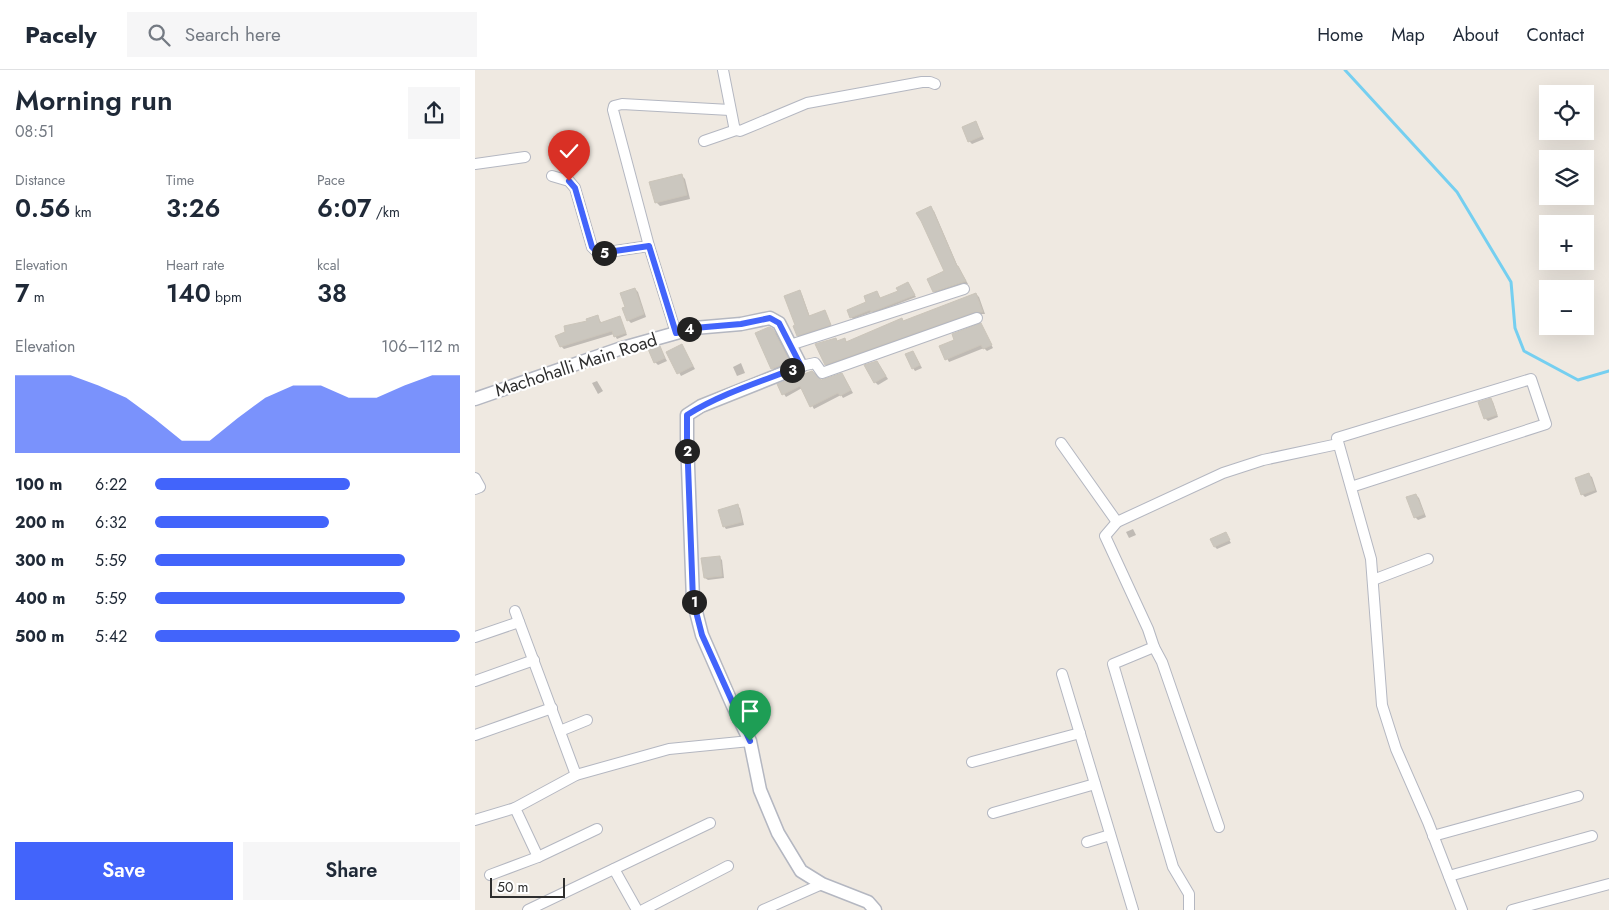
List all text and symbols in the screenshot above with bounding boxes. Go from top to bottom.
search box [127,12,477,57]
text: Pacely [25,17,97,52]
icon: search [145,21,173,49]
text: Search here [185,21,281,48]
text: Home [1317,22,1363,48]
text: Map [1391,22,1425,48]
text: About [1453,22,1498,48]
text: Contact [1526,22,1584,48]
text: Morning run [15,80,173,121]
map controls [1539,85,1594,335]
button: locate [1539,85,1594,140]
button: share [408,87,460,139]
text: 08:51 [15,120,54,143]
pin [548,130,590,181]
icon: check [555,137,583,165]
button: layers [1539,150,1594,205]
text: Distance [15,170,65,190]
text: Time [166,170,194,190]
text: Pace [317,170,345,190]
text: 0.56 [15,190,70,226]
text: 3:26 [166,190,221,226]
text: 6:07 [317,190,371,226]
text: km [70,202,92,222]
text: /km [371,202,400,222]
button: + [1539,215,1594,270]
pin: 5 [591,240,617,266]
text: 5 [600,243,609,263]
text: Elevation [15,255,68,275]
text: Heart rate [166,255,224,275]
text: kcal [317,255,340,275]
text: 7 [15,275,29,311]
text: 140 [166,275,211,311]
text: 38 [317,275,347,311]
button: − [1539,280,1594,335]
text: m [29,287,45,307]
text: bpm [211,287,242,307]
pin: 4 [677,316,701,342]
text: 4 [685,319,694,339]
street label: Machohalli Main Road [492,326,660,404]
text: Elevation [15,335,75,358]
text: 106–112 m [381,335,460,358]
pin: 3 [779,358,805,382]
text: 3 [788,360,797,380]
pin: 2 [675,438,699,464]
text: 2 [683,441,692,461]
text: 100 m [15,473,62,496]
text: 6:22 [95,473,127,496]
text: 200 m [15,511,65,534]
text: 6:32 [95,511,127,534]
text: 300 m [15,549,64,572]
text: 5:59 [95,549,127,572]
text: 400 m [15,587,65,610]
text: 5:59 [95,587,127,610]
pin: 1 [681,590,707,614]
text: 1 [691,592,698,612]
text: 500 m [15,625,64,648]
text: 5:42 [95,625,127,648]
pin [729,690,771,741]
icon: arrive [736,697,764,725]
button: Save [15,842,233,900]
button: Share [243,842,460,900]
scale bar [490,875,565,898]
text: 50 m [497,877,528,897]

